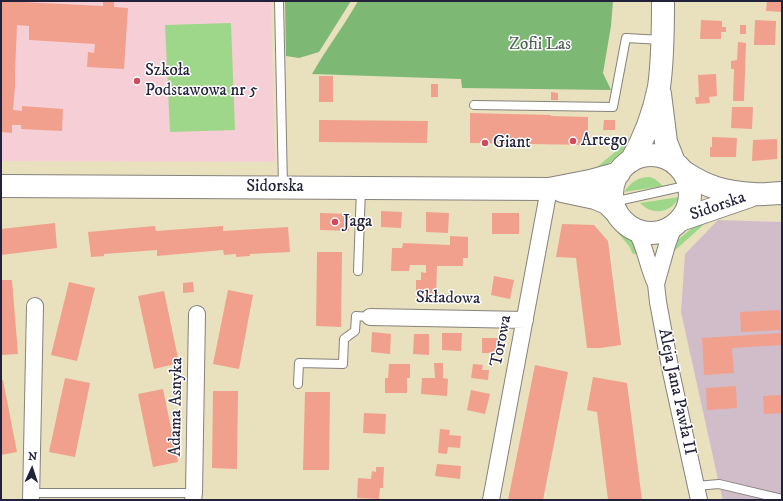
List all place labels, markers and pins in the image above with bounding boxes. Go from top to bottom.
place label: Szkoła Podstawowa nr 5 [145,61,258,101]
marker: Szkoła Podstawowa nr 5 [132,76,142,86]
place label: Artego [581,131,627,151]
place label: Giant [493,133,531,153]
marker: Artego [568,136,578,146]
marker: Giant [480,138,490,148]
place label: Jaga [343,212,372,232]
marker: Jaga [330,217,340,227]

